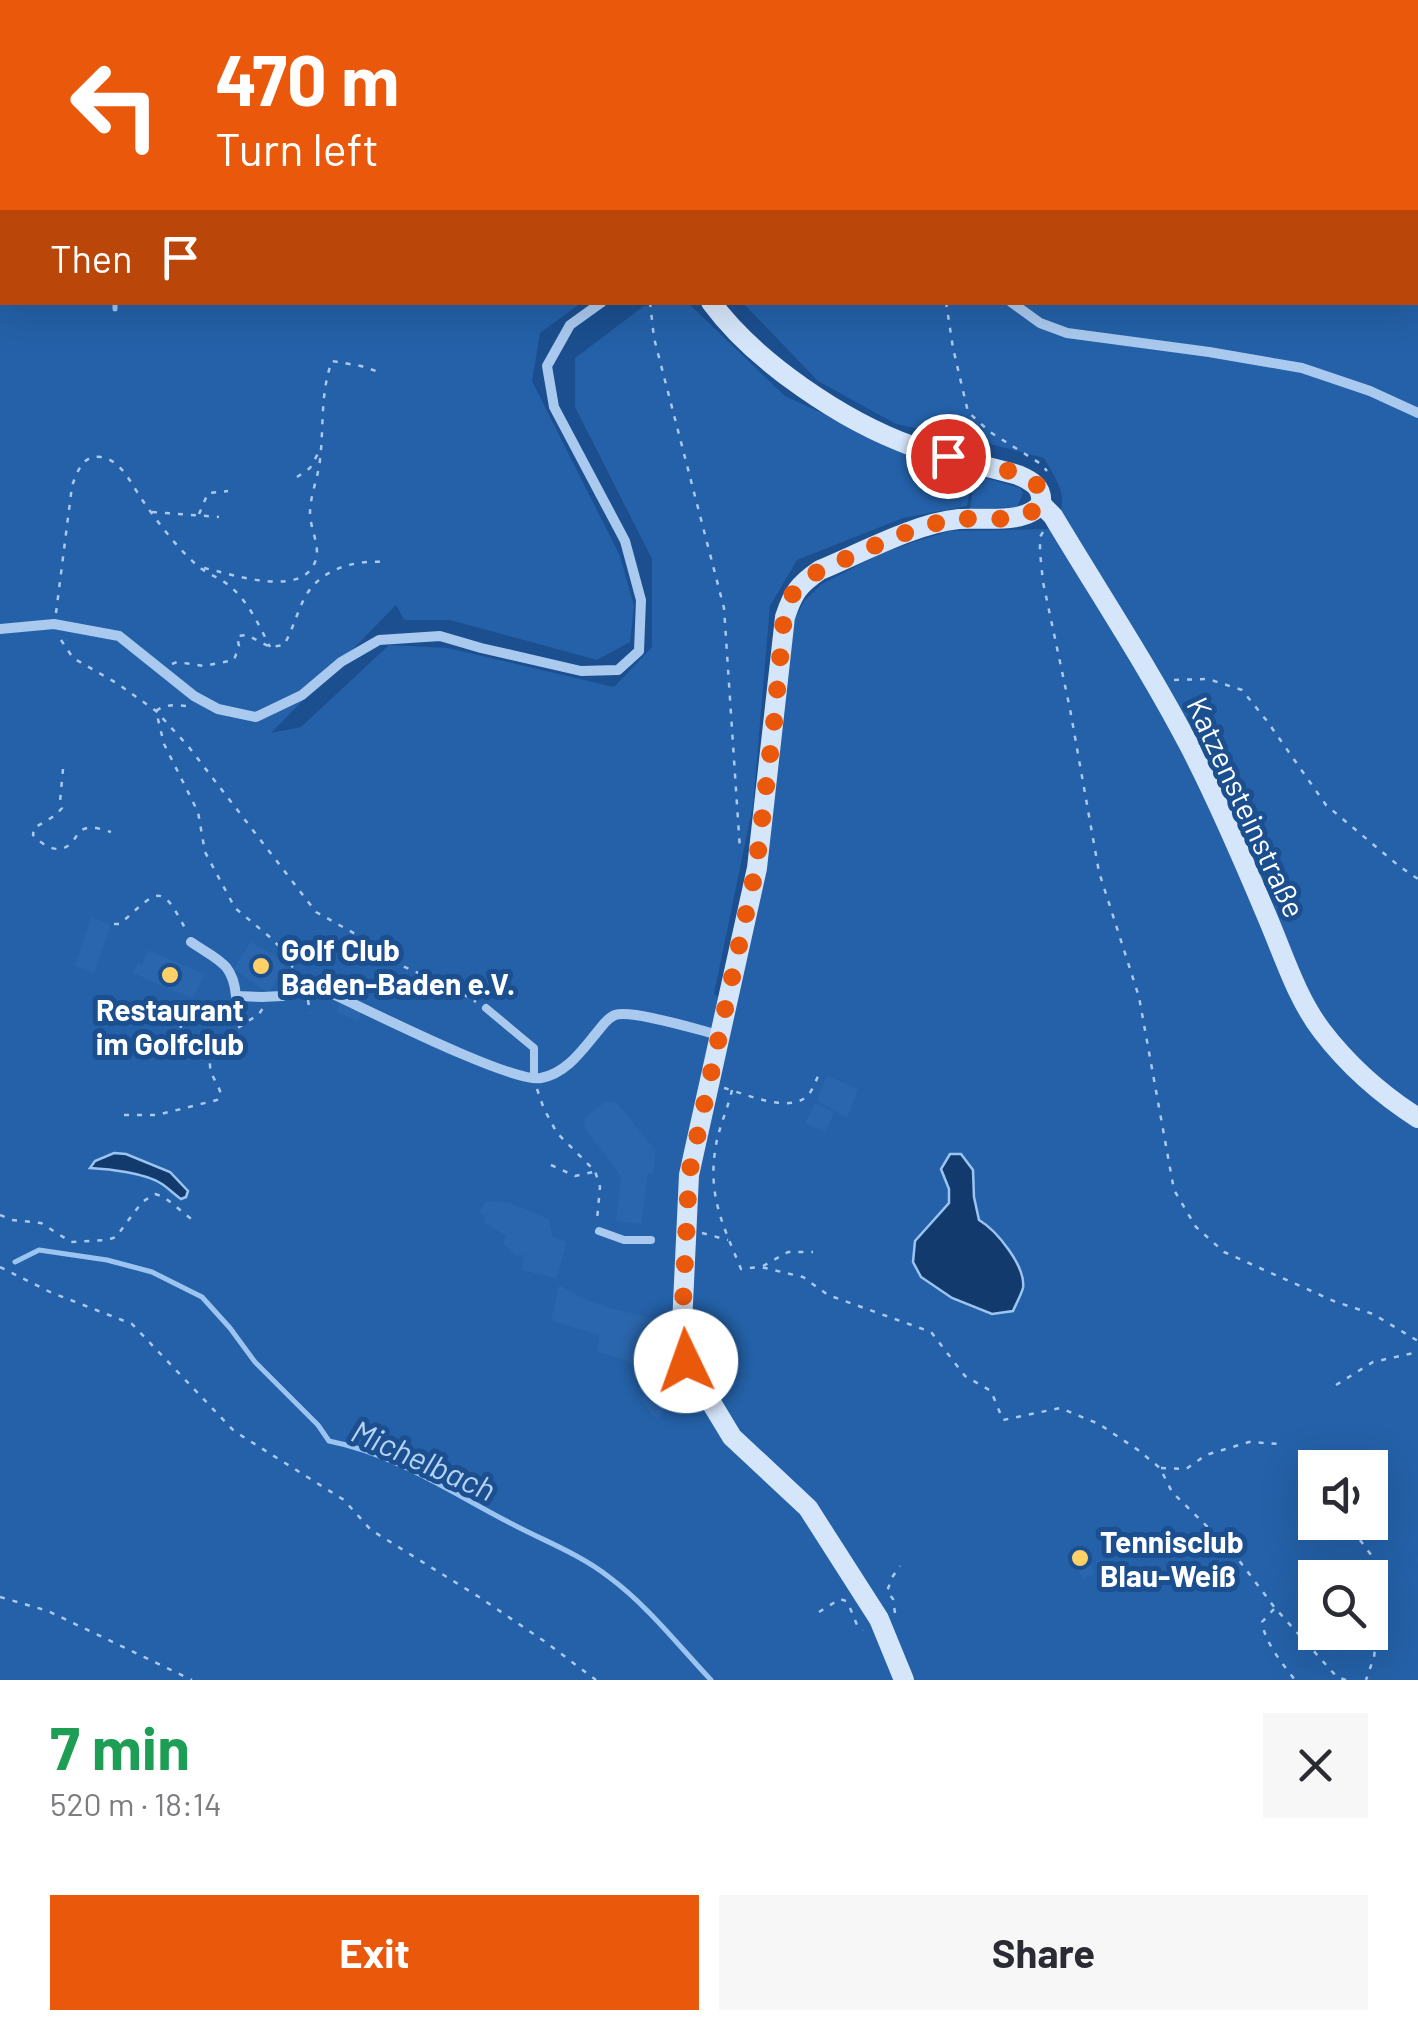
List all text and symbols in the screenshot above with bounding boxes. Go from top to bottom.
text: 470 m [215,36,399,120]
icon: left [50,40,180,170]
text: Turn left [215,121,379,175]
icon: arrive [153,230,208,285]
text: Then [50,235,133,281]
pin [906,414,991,499]
icon: arrive [921,429,976,484]
street label: Katzensteinstraße [1180,691,1314,923]
place label: Golf Club Baden-Baden e.V. [281,931,515,1001]
marker: Golf Club Baden-Baden e.V. [250,955,272,977]
marker: Restaurant im Golfclub [159,964,181,986]
place label: Restaurant im Golfclub [96,991,244,1061]
position arrow [634,1309,738,1413]
water label: Michelbach [346,1410,502,1508]
map controls [1298,1450,1388,1650]
button: sound [1298,1450,1388,1540]
place label: Tennisclub Blau-Weiß [1100,1523,1244,1593]
marker: Tennisclub Blau-Weiß [1069,1547,1091,1569]
button: search [1298,1560,1388,1650]
text: 7 min [50,1710,190,1782]
button: close [1263,1713,1368,1818]
text: 520 m · 18:14 [50,1784,222,1822]
button: Exit [50,1895,699,2010]
button: Share [719,1895,1368,2010]

